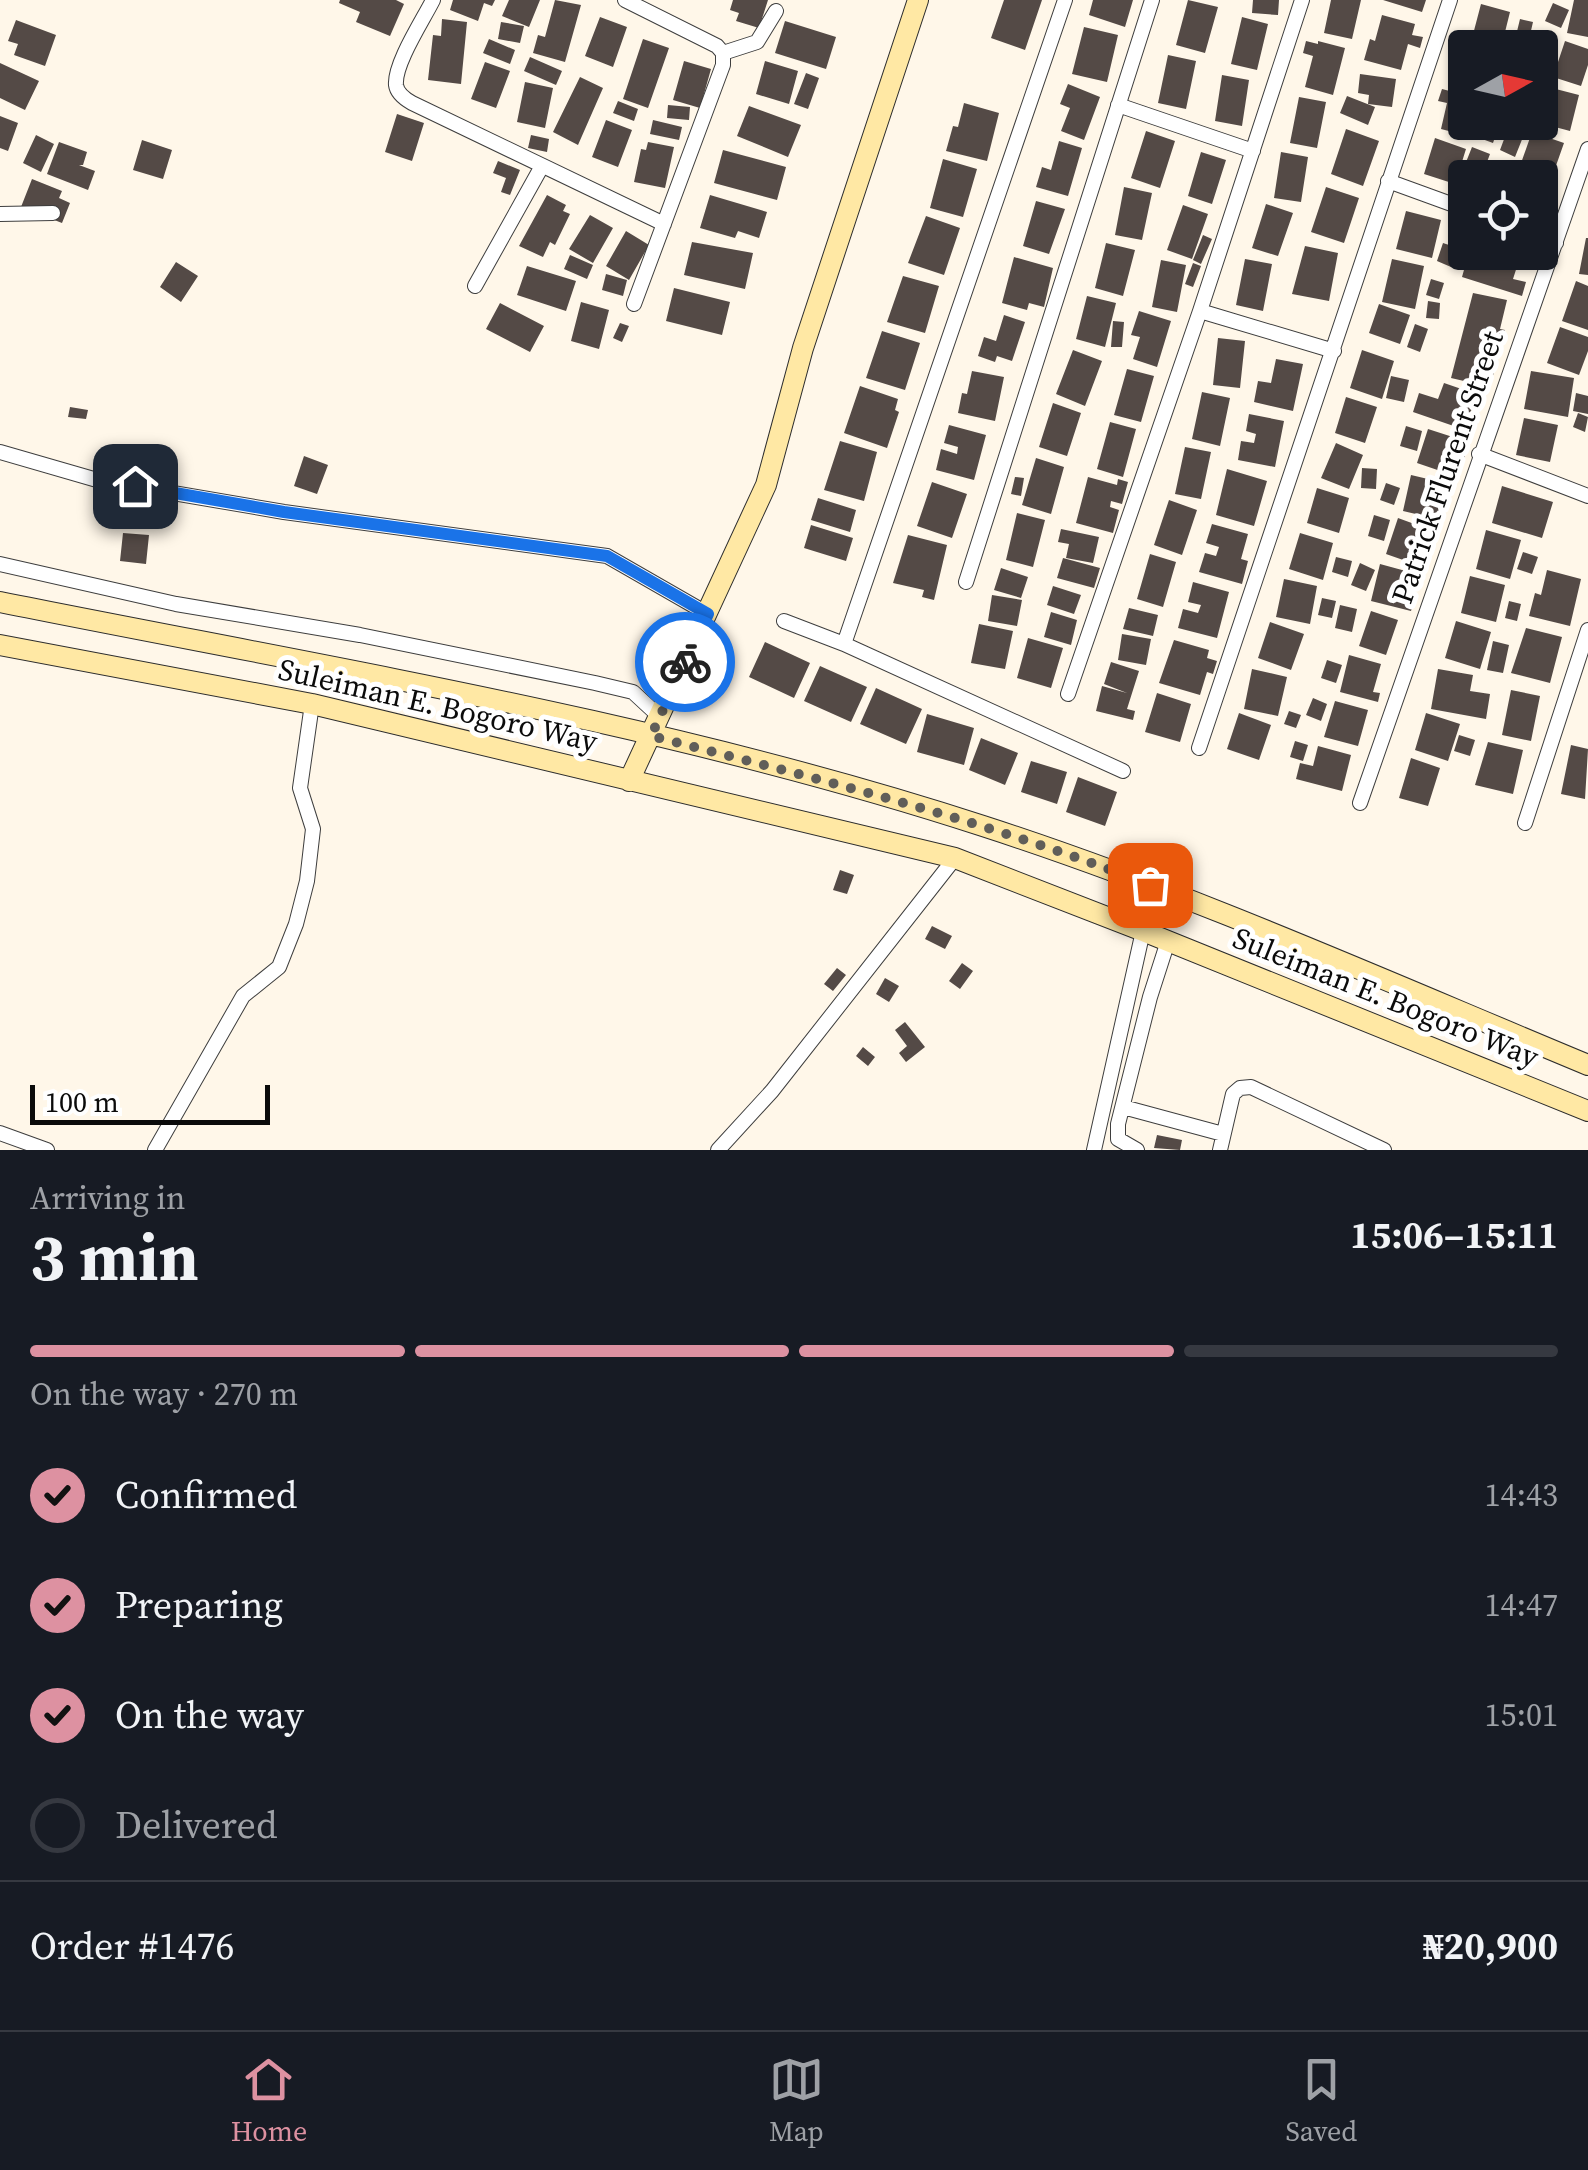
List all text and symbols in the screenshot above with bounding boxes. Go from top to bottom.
north arrow [1448,30,1558,140]
map controls [1448,30,1558,270]
button: locate [1448,160,1558,270]
street label: Patrick Flurent Street [1381,325,1513,609]
pin [93,444,178,529]
icon: home [108,459,163,514]
courier [635,612,735,712]
icon: bike [658,635,713,690]
street label: Suleiman E. Bogoro Way [274,648,602,762]
pin [1108,843,1193,928]
icon: bag [1123,858,1178,913]
street label: Suleiman E. Bogoro Way [1227,917,1545,1077]
scale bar [30,1080,270,1124]
text: 100 m [45,1083,119,1121]
text: Arriving in [30,1176,185,1220]
text: 15:06–15:11 [1350,1209,1558,1261]
text: 3 min [30,1213,199,1302]
text: On the way · 270 m [30,1372,298,1416]
icon: check [30,1468,85,1523]
text: Confirmed [115,1469,297,1521]
text: 14:43 [1484,1473,1558,1517]
icon: check [30,1578,85,1633]
text: Preparing [115,1579,283,1631]
text: 14:47 [1484,1583,1558,1627]
icon: check [30,1688,85,1743]
text: On the way [115,1689,304,1741]
text: 15:01 [1484,1693,1558,1737]
text: Delivered [115,1799,278,1851]
text: Order #1476 [30,1920,234,1972]
text: ₦20,900 [1423,1920,1558,1972]
tab: Home [231,2052,307,2150]
tab: Map [769,2052,824,2150]
tab: Saved [1285,2052,1357,2150]

